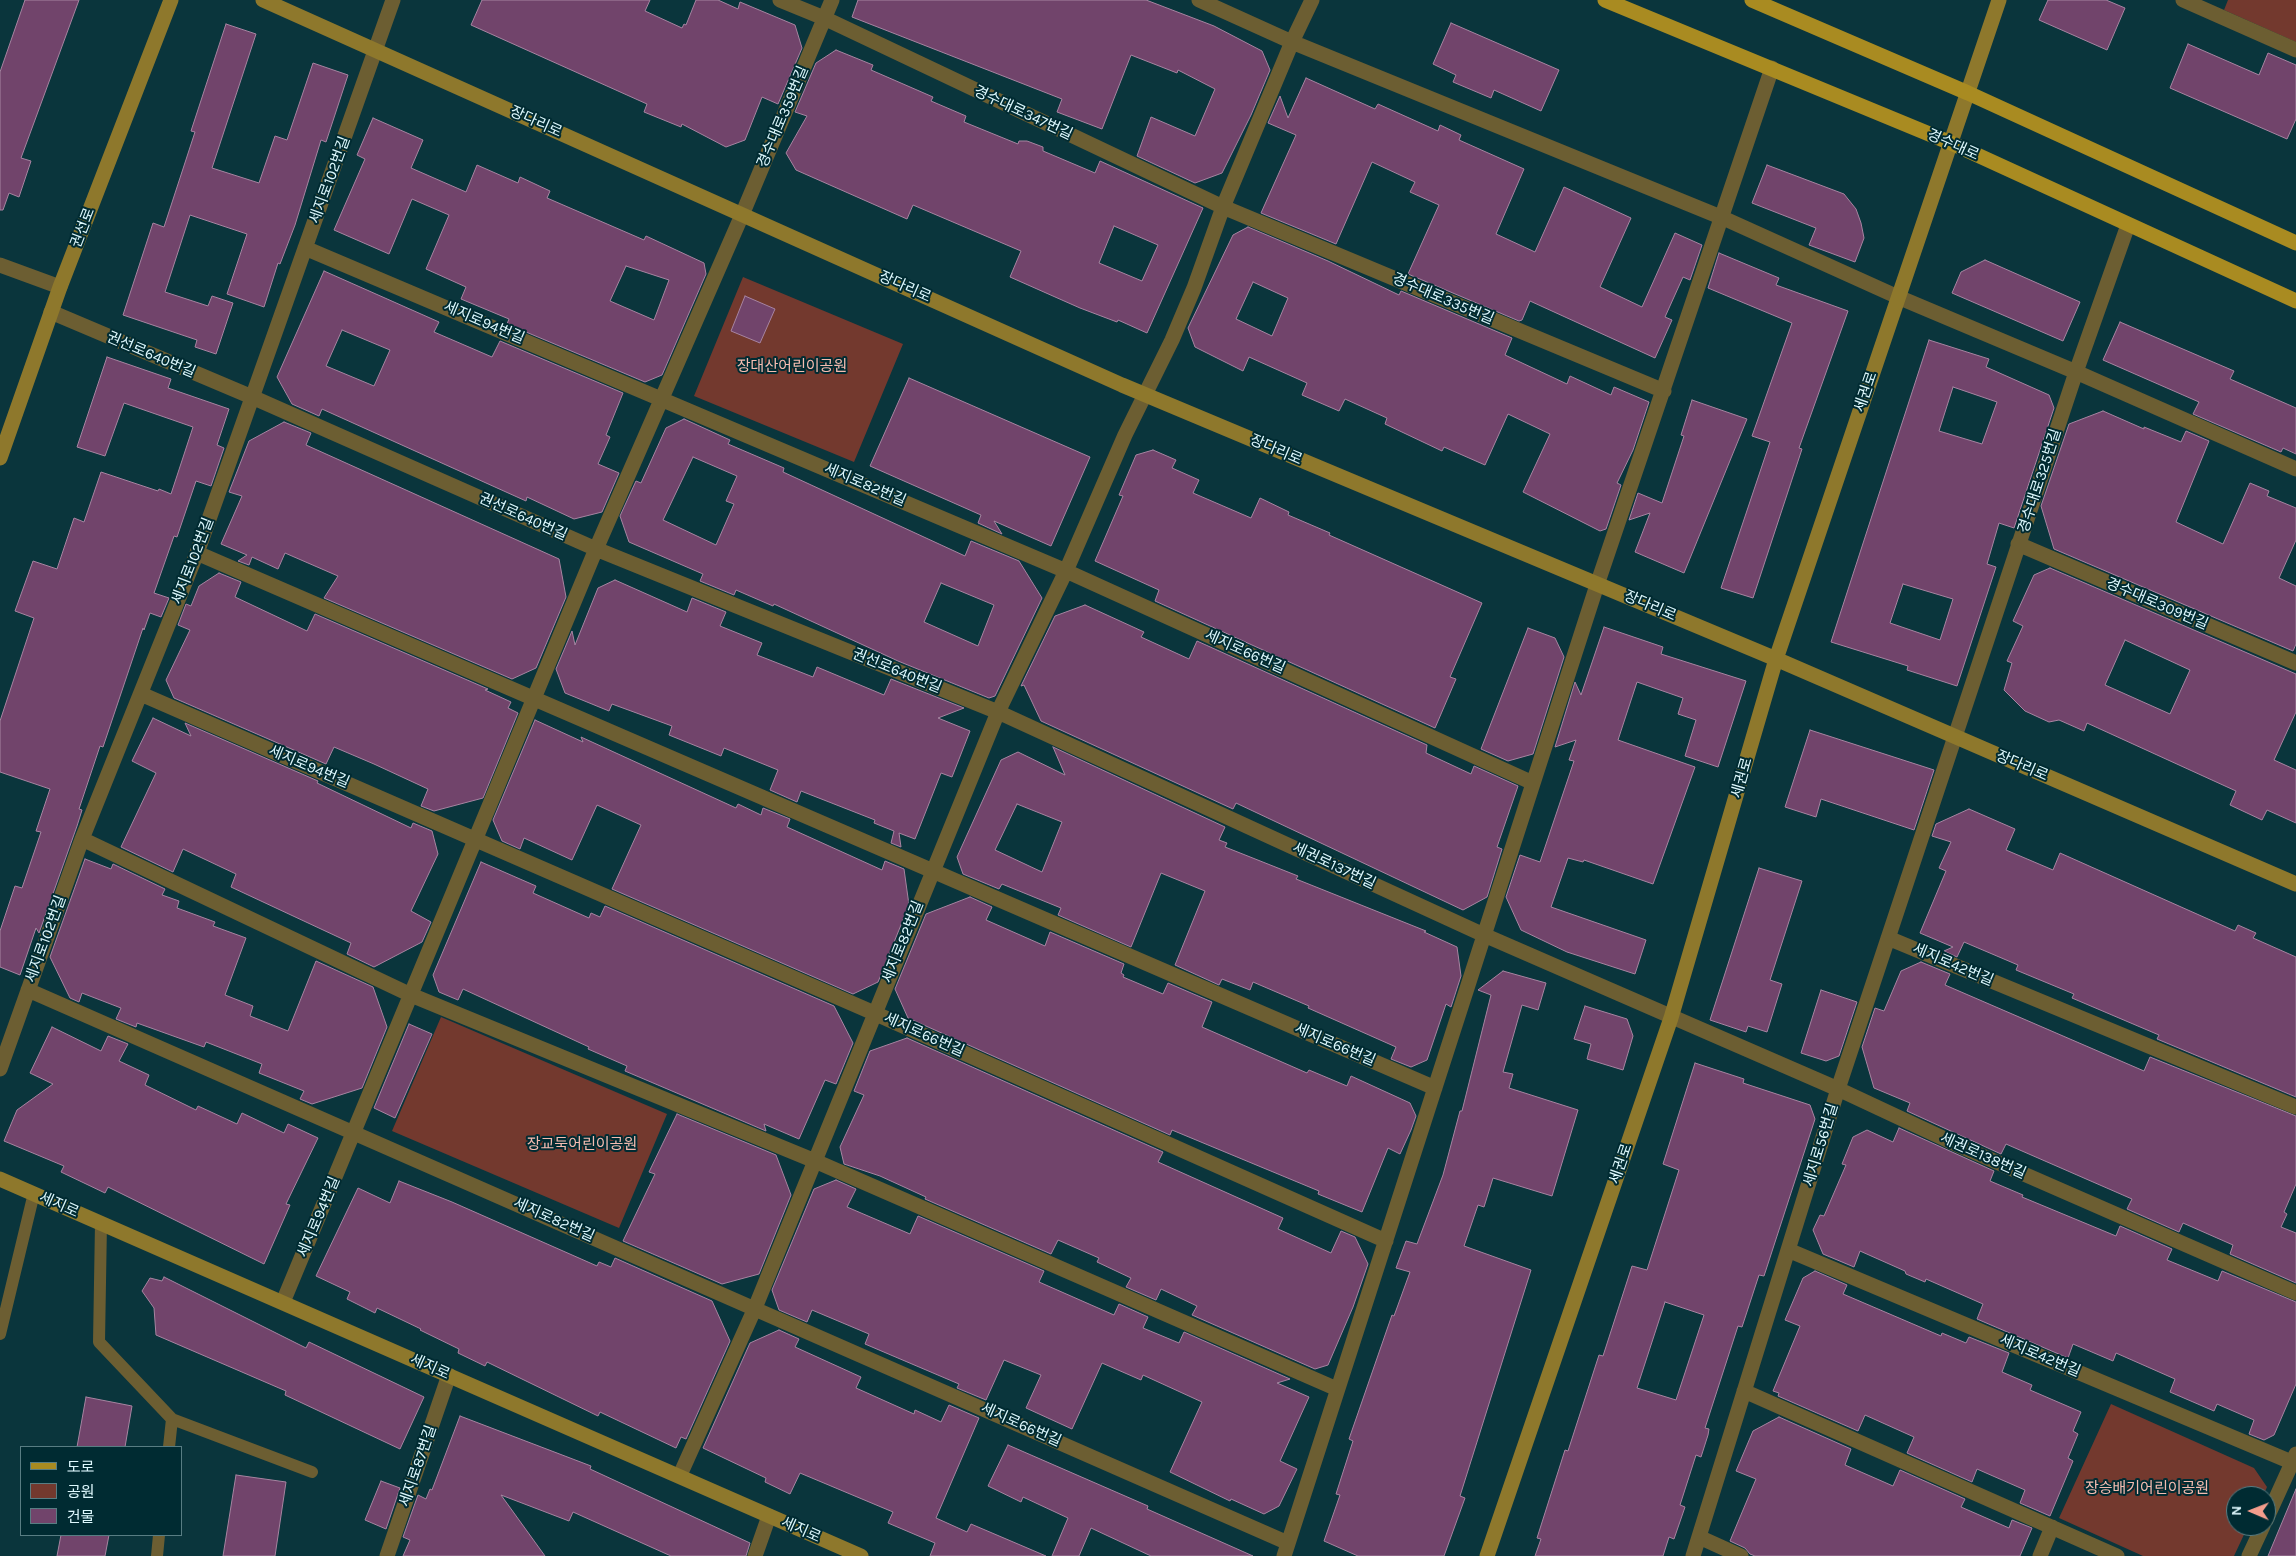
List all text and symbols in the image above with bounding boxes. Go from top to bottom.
street label: 경수대로359번길 [753,63,813,171]
street label: 경수대로347번길 [971,82,1075,144]
street label: 장다리로 [507,103,565,141]
street label: 경수대로 [1924,126,1982,164]
street label: 세지로102번길 [306,134,354,226]
street label: 권선로 [67,205,99,251]
street label: 장다리로 [876,268,934,306]
street label: 경수대로335번길 [1389,269,1497,329]
street label: 세지로94번길 [441,298,527,348]
street label: 권선로640번길 [104,328,198,382]
park label: 장대산어린이공원 [737,358,847,376]
street label: 세권로 [1851,369,1881,415]
street label: 경수대로325번길 [2015,426,2065,536]
street label: 장다리로 [1247,431,1305,469]
street label: 세지로82번길 [821,460,909,510]
street label: 권선로640번길 [476,489,570,545]
street label: 세지로102번길 [168,515,218,607]
street label: 경수대로309번길 [2103,574,2211,634]
street label: 장다리로 [1621,587,1679,625]
street label: 세지로66번길 [1202,626,1288,678]
street label: 권선로640번길 [850,645,944,697]
street label: 세지로94번길 [266,742,352,792]
street label: 장다리로 [1993,747,2051,785]
street label: 세권로 [1728,756,1756,800]
street label: 세권로137번길 [1289,839,1379,893]
street label: 세지로102번길 [22,893,70,985]
street label: 세지로82번길 [878,898,928,986]
street label: 세지로42번길 [1910,940,1996,990]
street label: 세지로66번길 [881,1009,967,1061]
street label: 세지로66번길 [1292,1020,1378,1070]
street label: 세지로56번길 [1800,1101,1842,1189]
street label: 세권로138번길 [1937,1129,2029,1183]
park label: 장교둑어린이공원 [527,1136,637,1154]
street label: 세권로 [1606,1141,1636,1187]
street label: 세지로94번길 [294,1174,344,1260]
street label: 세지로 [36,1188,82,1222]
street label: 세지로82번길 [511,1194,597,1246]
street label: 세지로42번길 [1997,1331,2083,1381]
street label: 세지로 [407,1350,453,1384]
street label: 세지로66번길 [978,1399,1064,1451]
street label: 세지로87번길 [396,1423,440,1509]
legend [20,1446,182,1536]
text: 도로 [67,1458,95,1476]
park label: 장승배기어린이공원 [2085,1480,2209,1498]
text: 공원 [67,1483,95,1501]
north arrow [2226,1486,2276,1536]
text: N [2228,1506,2245,1516]
text: 건물 [67,1508,95,1526]
street label: 세지로 [778,1513,824,1547]

